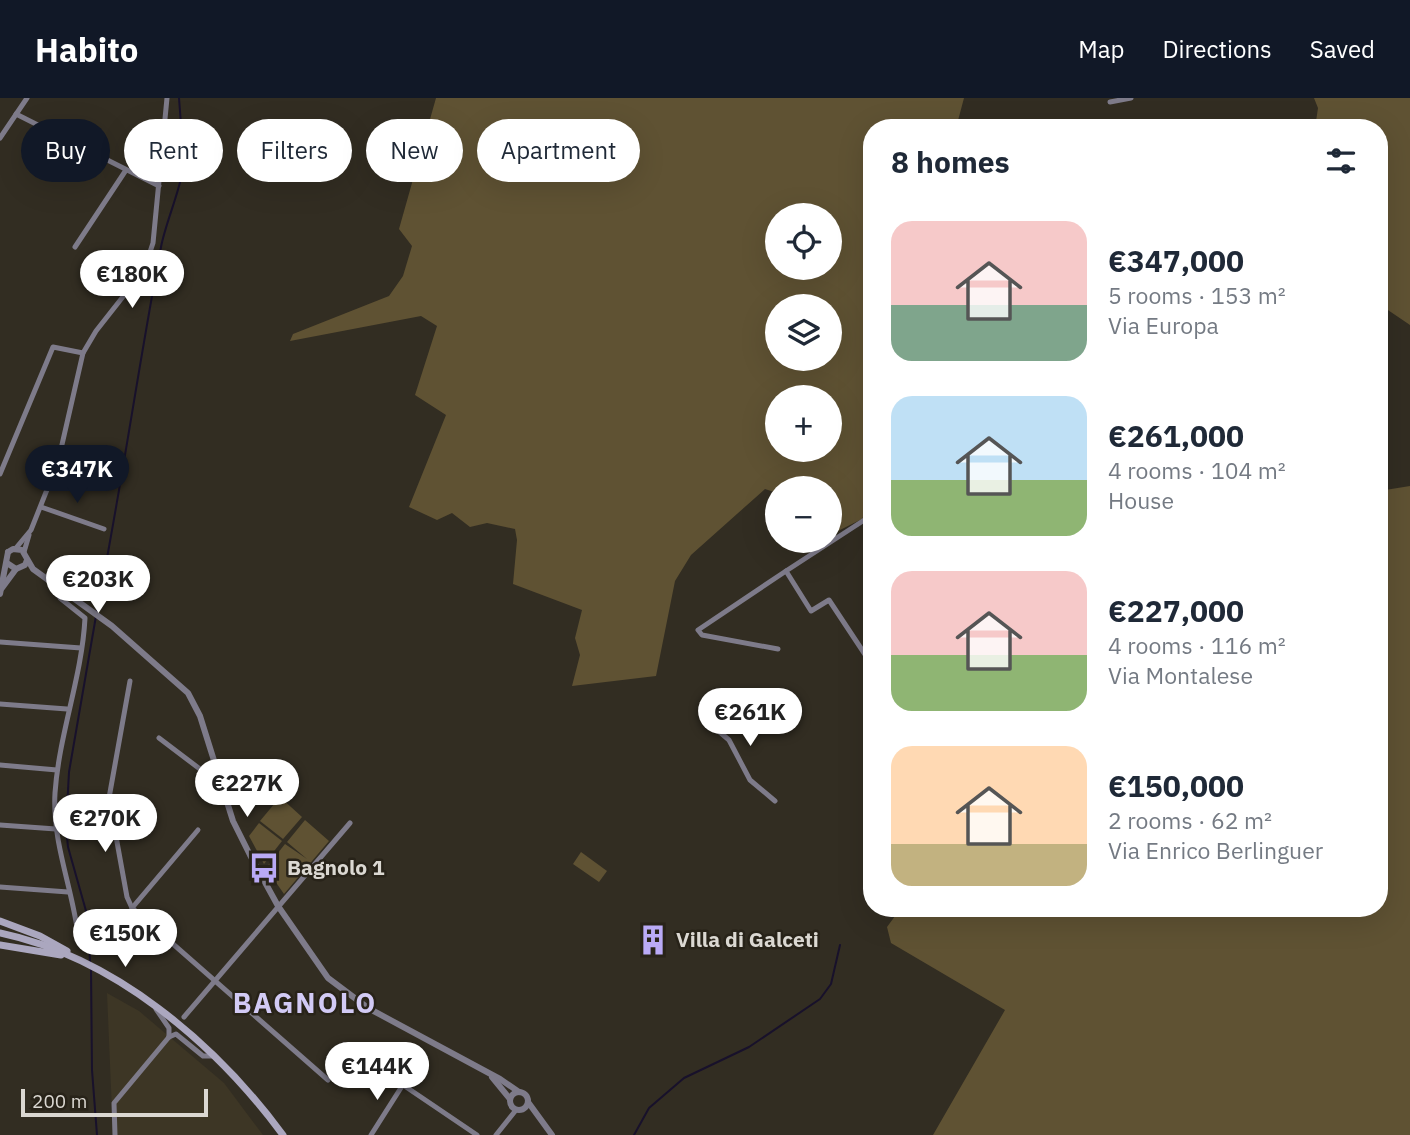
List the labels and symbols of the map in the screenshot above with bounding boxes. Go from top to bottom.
pin: €180K [83,250,181,310]
pin: €347K [28,446,126,505]
pin: €203K [49,556,147,615]
pin: €261K [701,688,799,748]
pin: €227K [198,760,296,819]
pin: €270K [56,794,154,854]
bus stop icon: Bagnolo 1 [247,851,281,885]
place label: Bagnolo 1 [287,853,385,881]
pin: €150K [76,910,174,969]
building icon: Villa di Galceti [636,923,670,957]
place label: Villa di Galceti [676,925,819,953]
district label: BAGNOLO [233,984,377,1021]
pin: €144K [328,1042,426,1102]
scale bar [21,1086,208,1118]

